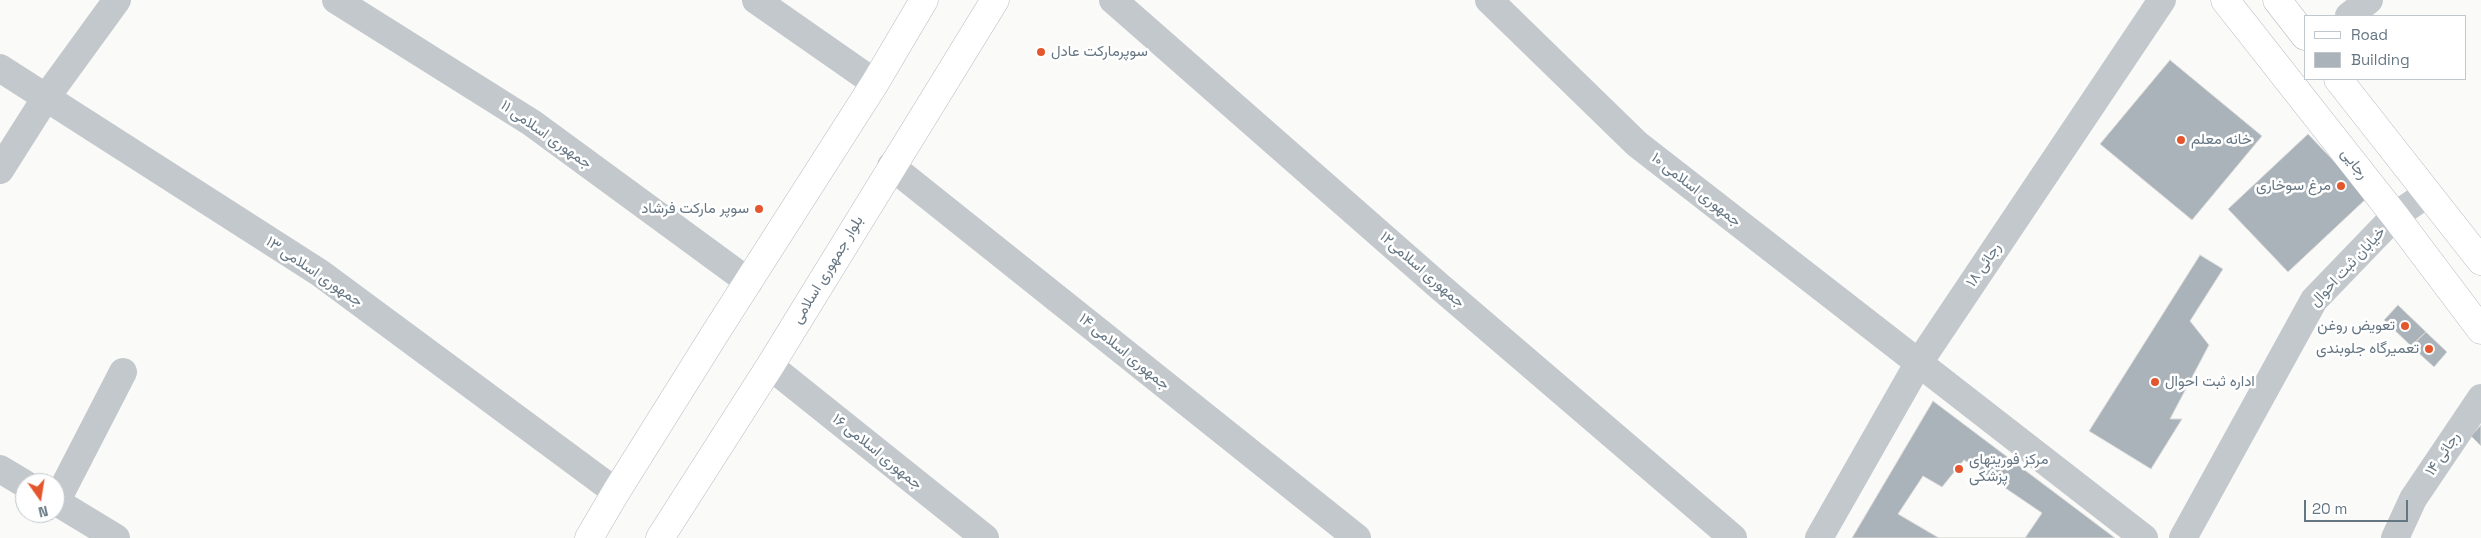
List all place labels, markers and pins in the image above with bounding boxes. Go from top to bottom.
place label: سوپرمارکت عادل [1051,43,1148,61]
marker: سوپرمارکت عادل [1035,46,1047,58]
place label: خانه معلم [2191,131,2252,149]
marker: خانه معلم [2175,134,2187,146]
place label: مرغ سوخاری [2256,177,2331,195]
marker: مرغ سوخاری [2335,180,2347,192]
place label: سوپر مارکت فرشاد [641,200,749,218]
marker: سوپر مارکت فرشاد [753,203,765,215]
place label: تعویض روغن [2317,317,2395,335]
marker: تعویض روغن [2399,320,2411,332]
place label: تعمیرگاه جلوبندی [2316,340,2419,358]
marker: تعمیرگاه جلوبندی [2423,343,2435,355]
place label: اداره ثبت احوال [2165,373,2255,391]
marker: اداره ثبت احوال [2149,376,2161,388]
place label: مرکز فوریتهای پزشکی [1969,451,2048,486]
marker: مرکز فوریتهای پزشکی [1953,463,1965,475]

